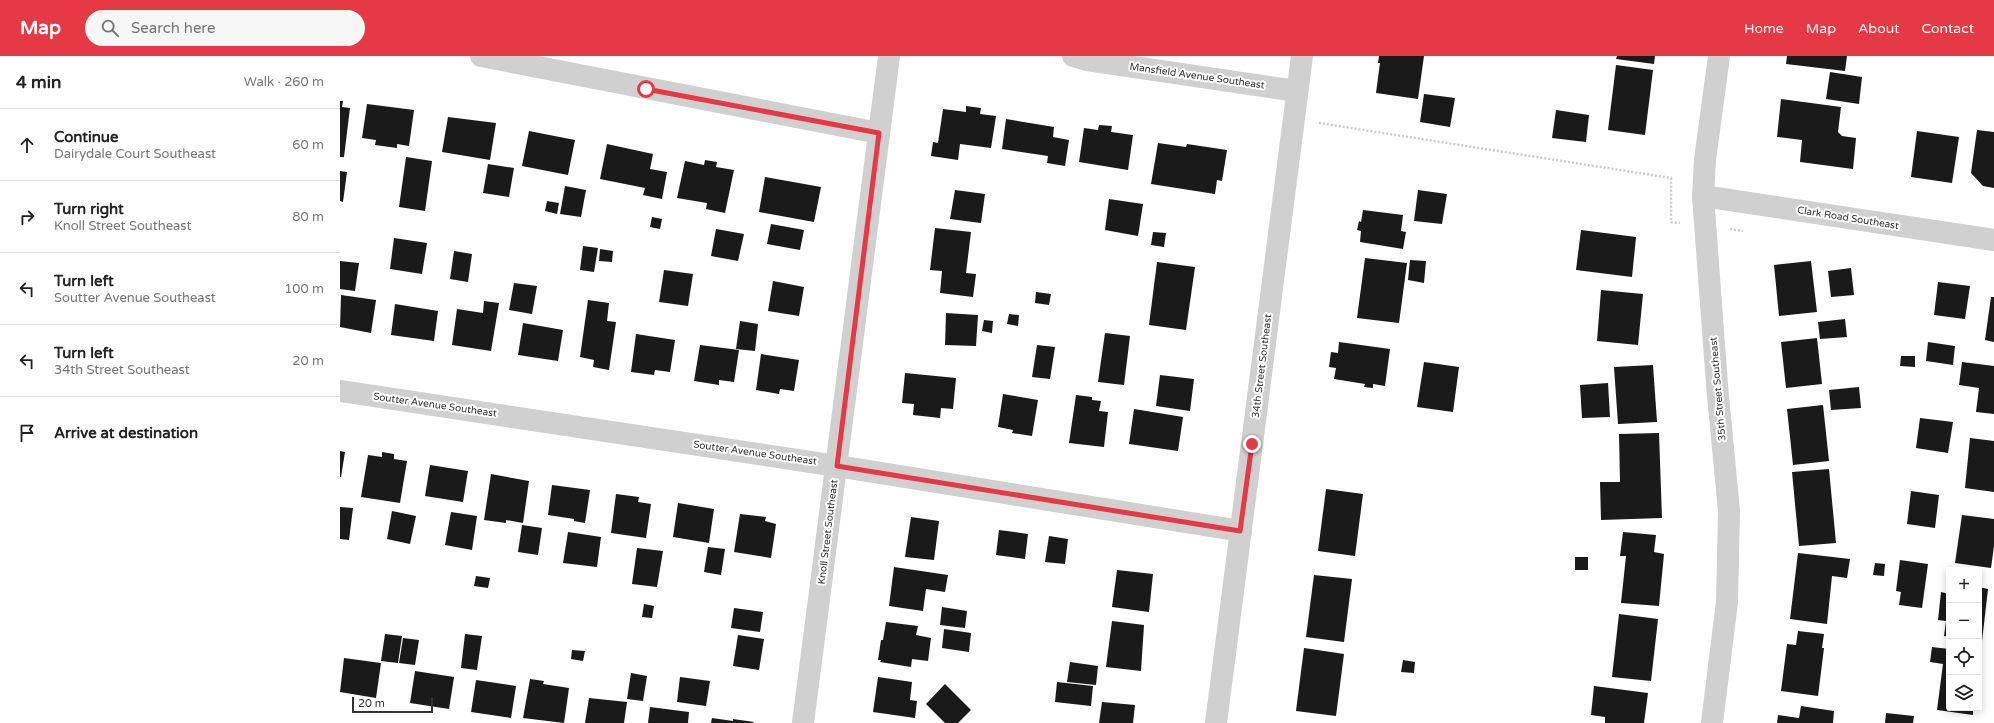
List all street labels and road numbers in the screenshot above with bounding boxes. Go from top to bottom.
street label: Mansfield Avenue Southeast [1129,61,1265,91]
street label: Clark Road Southeast [1796,204,1900,232]
street label: 34th Street Southeast [1250,313,1274,419]
street label: 35th Street Southeast [1707,336,1729,442]
street label: Soutter Avenue Southeast [373,390,498,420]
street label: Soutter Avenue Southeast [693,438,818,468]
street label: Knoll Street Southeast [816,479,840,585]

